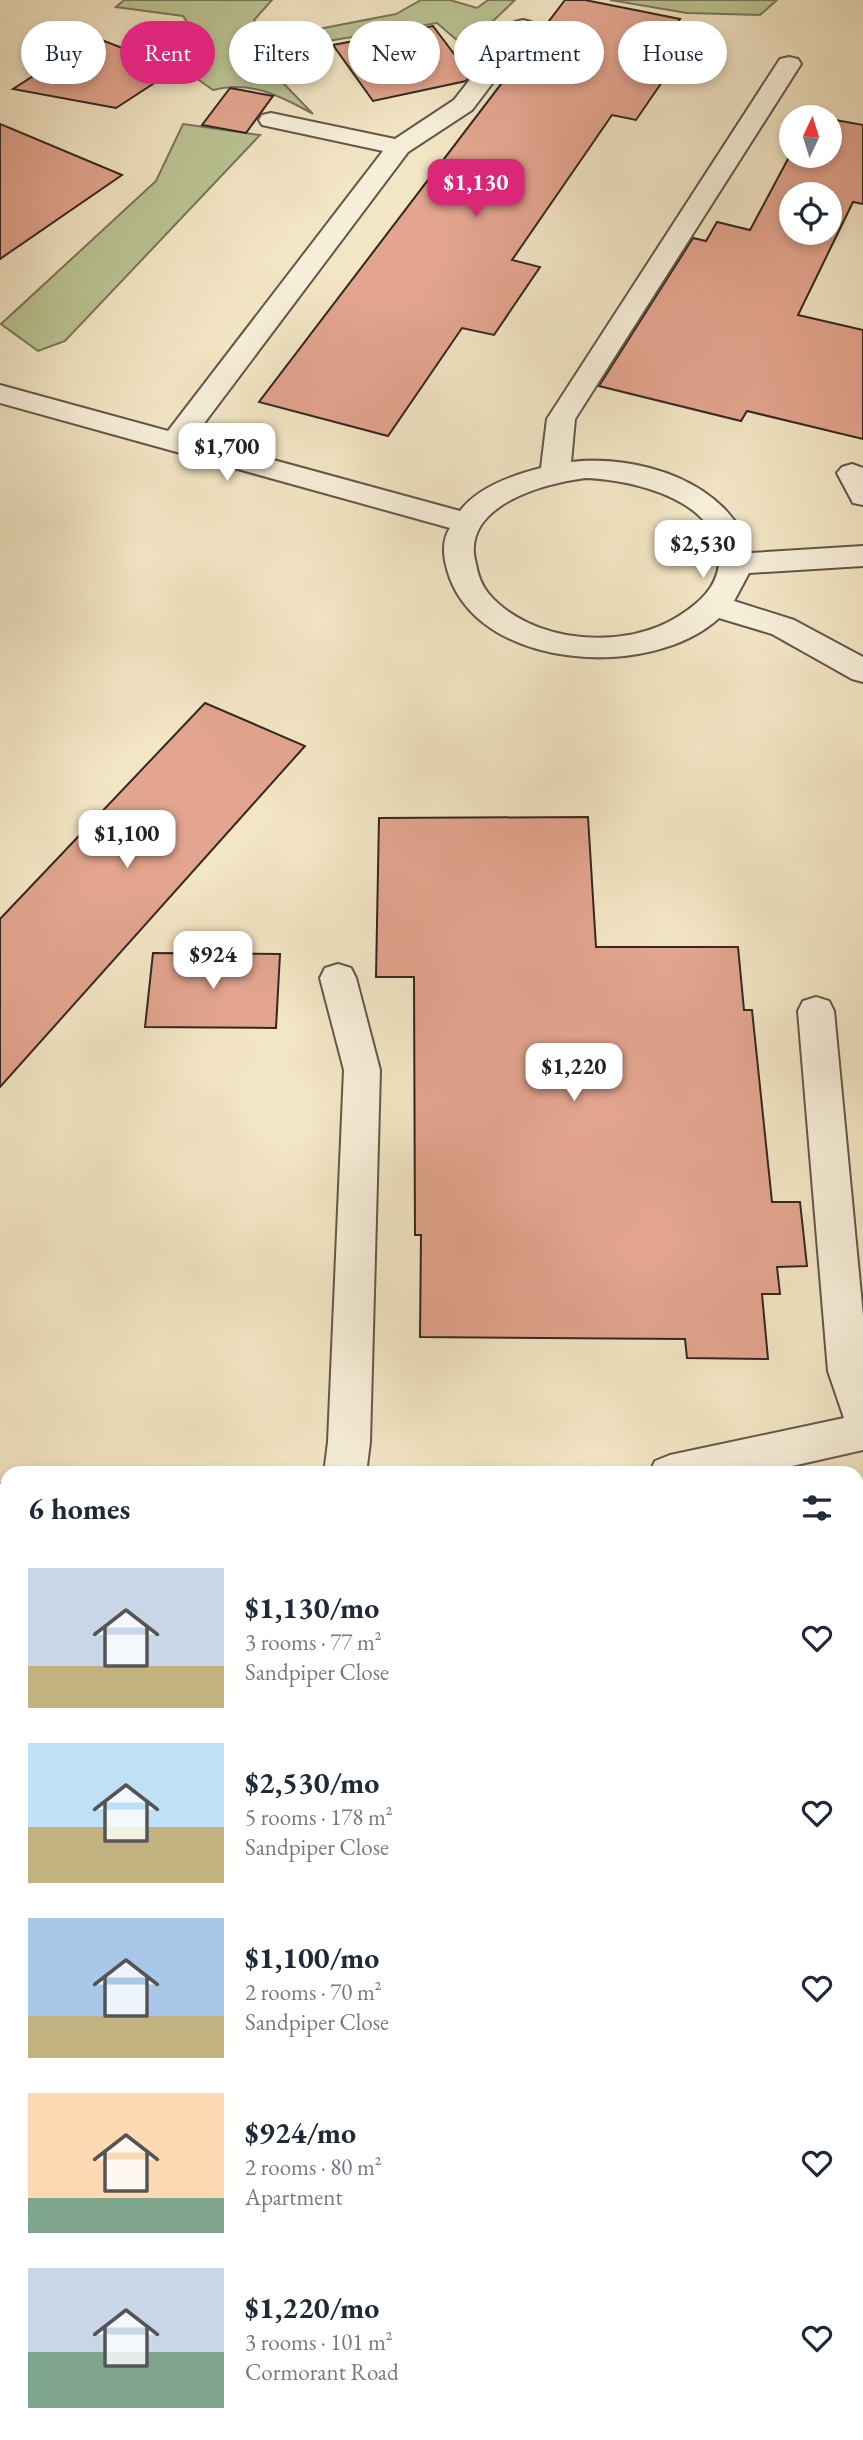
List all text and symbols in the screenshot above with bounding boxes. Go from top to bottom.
chip: Buy [21,21,106,84]
chip: Rent [120,21,215,84]
chip: Filters [229,21,334,84]
chip: New [348,21,440,84]
chip: Apartment [454,21,604,84]
chip: House [618,21,727,84]
north arrow [779,105,842,168]
map controls [779,105,842,245]
pin: $1,130 [419,160,533,219]
text: $1,130 [444,167,508,197]
button: locate [779,182,842,245]
pin: $1,700 [170,424,284,483]
text: $1,700 [195,431,259,461]
pin: $2,530 [646,520,760,580]
text: $2,530 [671,528,735,558]
pin: $1,100 [70,810,184,870]
text: $1,100 [95,818,159,848]
pin: $924 [172,932,254,991]
text: $924 [189,939,237,969]
pin: $1,220 [517,1044,631,1103]
text: $1,220 [542,1051,606,1081]
text: 6 homes [28,1489,130,1528]
icon: filters [798,1489,836,1527]
text: $1,130/mo [245,1588,379,1627]
icon: home [84,1596,168,1680]
icon: heart [798,1619,836,1657]
text: 3 rooms · 77 m² [245,1627,382,1657]
text: Sandpiper Close [245,1657,389,1687]
text: $2,530/mo [245,1763,379,1802]
icon: home [84,1771,168,1855]
icon: heart [798,1794,836,1832]
text: 5 rooms · 178 m² [245,1802,393,1832]
text: Sandpiper Close [245,1832,389,1862]
text: $1,100/mo [245,1938,379,1977]
icon: home [84,1946,168,2030]
icon: heart [798,1969,836,2007]
text: 2 rooms · 70 m² [245,1977,382,2007]
text: Sandpiper Close [245,2007,389,2037]
text: $924/mo [245,2113,356,2152]
icon: home [84,2121,168,2205]
icon: heart [798,2144,836,2182]
text: 2 rooms · 80 m² [245,2152,382,2182]
text: Apartment [245,2182,343,2212]
text: $1,220/mo [245,2288,379,2327]
icon: home [84,2296,168,2380]
icon: heart [798,2319,836,2357]
text: 3 rooms · 101 m² [245,2327,393,2357]
text: Cormorant Road [245,2357,399,2387]

